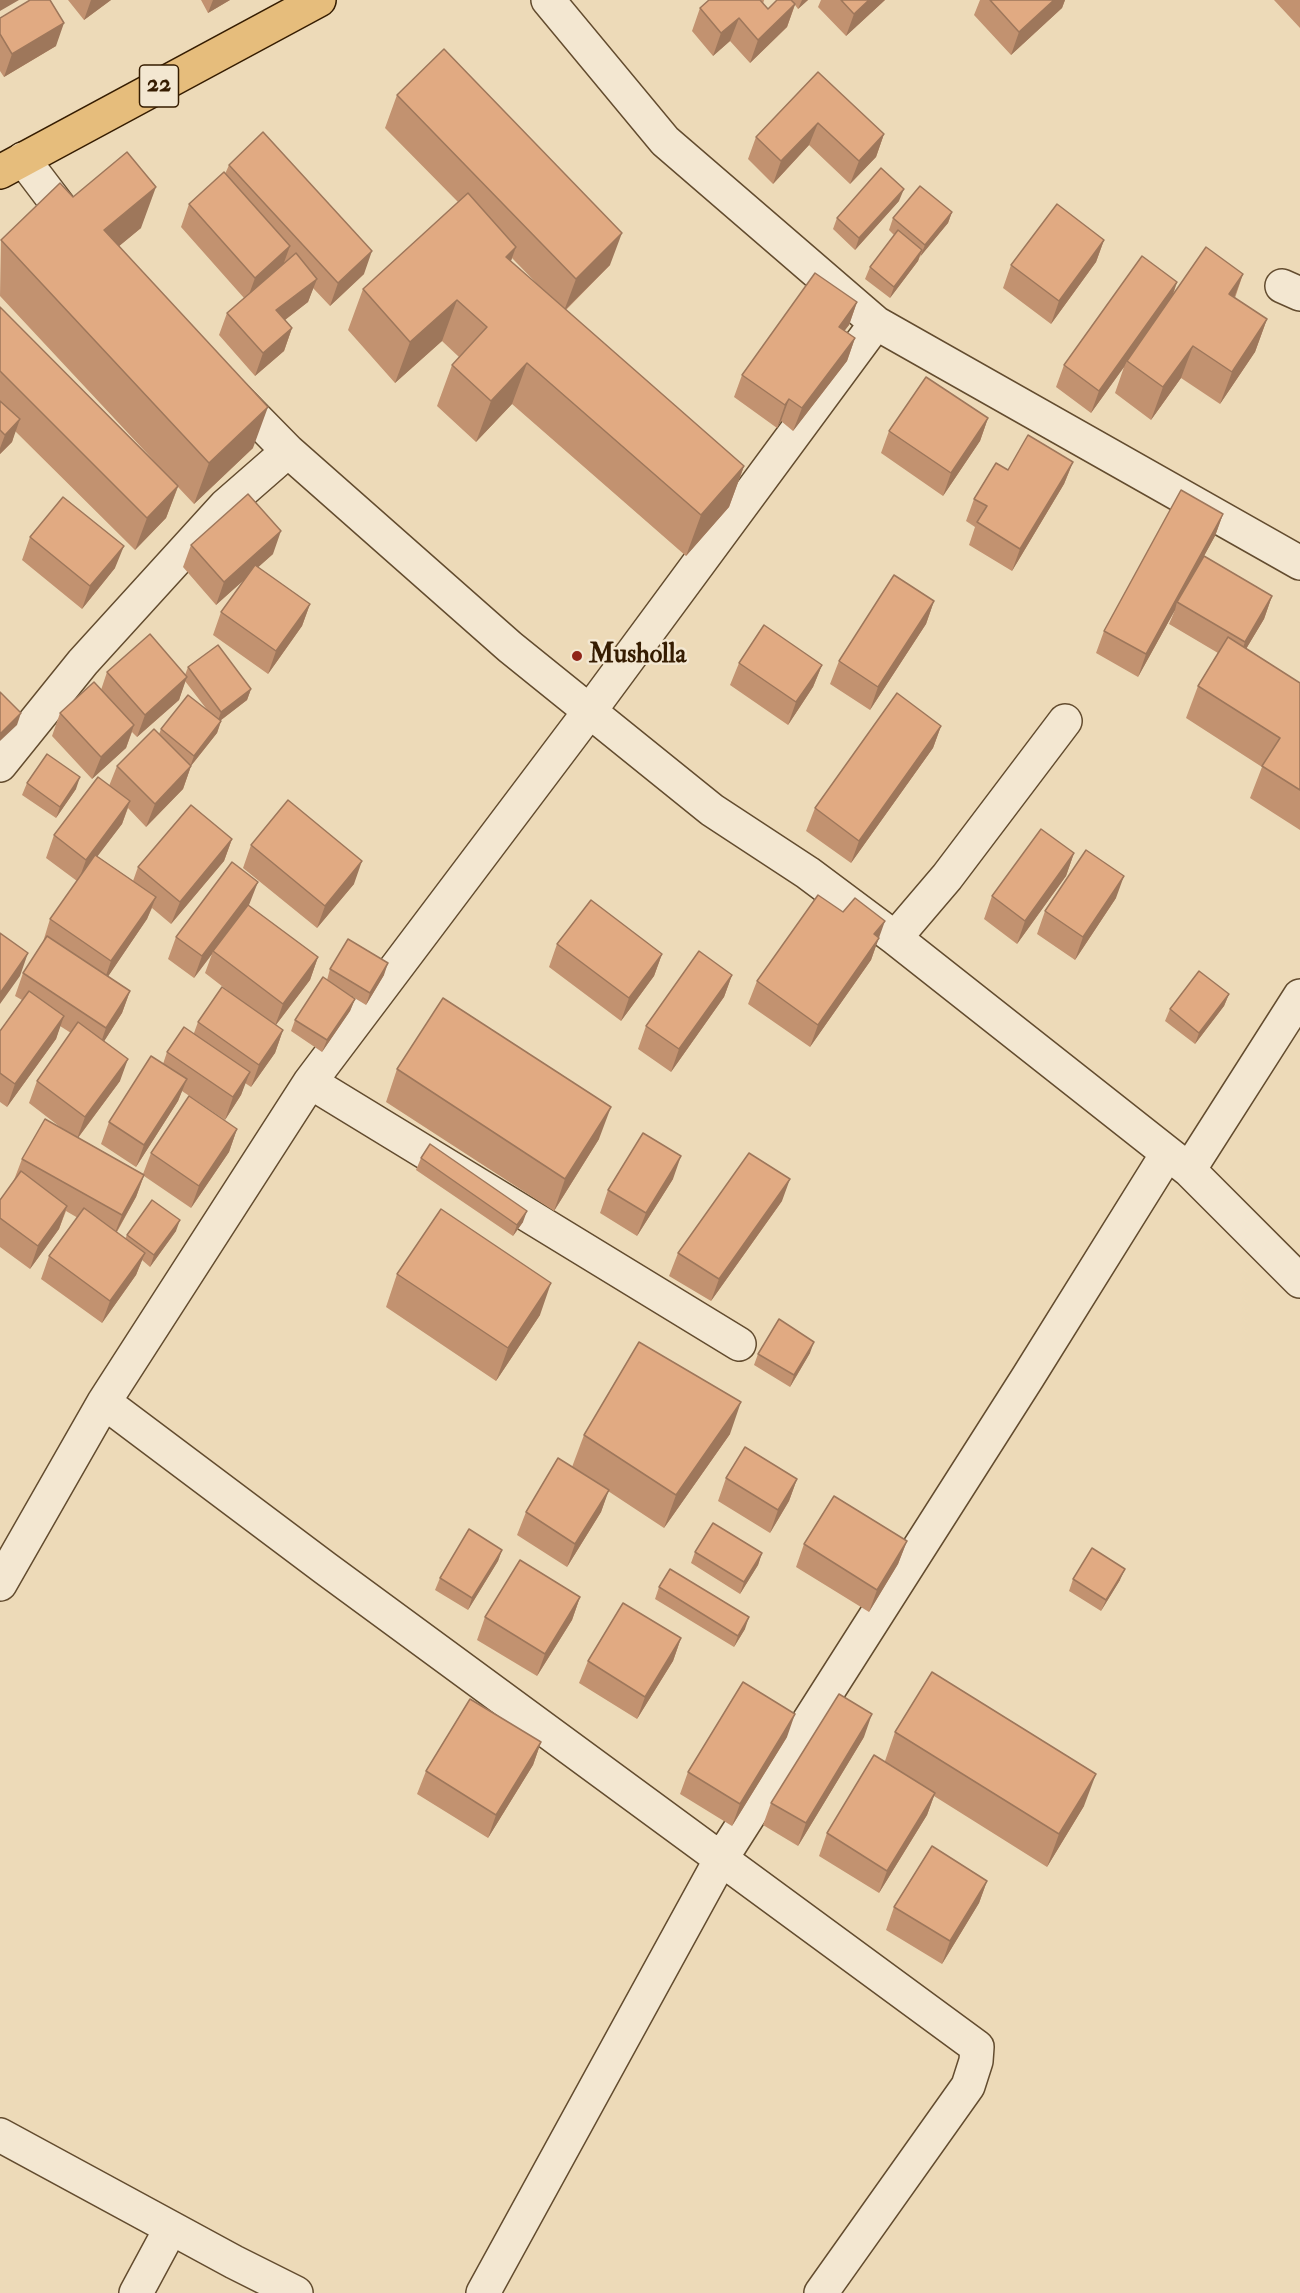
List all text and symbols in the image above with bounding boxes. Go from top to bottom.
road number: 22 [140,65,178,107]
place label: Musholla [589,640,686,672]
marker: Musholla [570,649,584,663]

